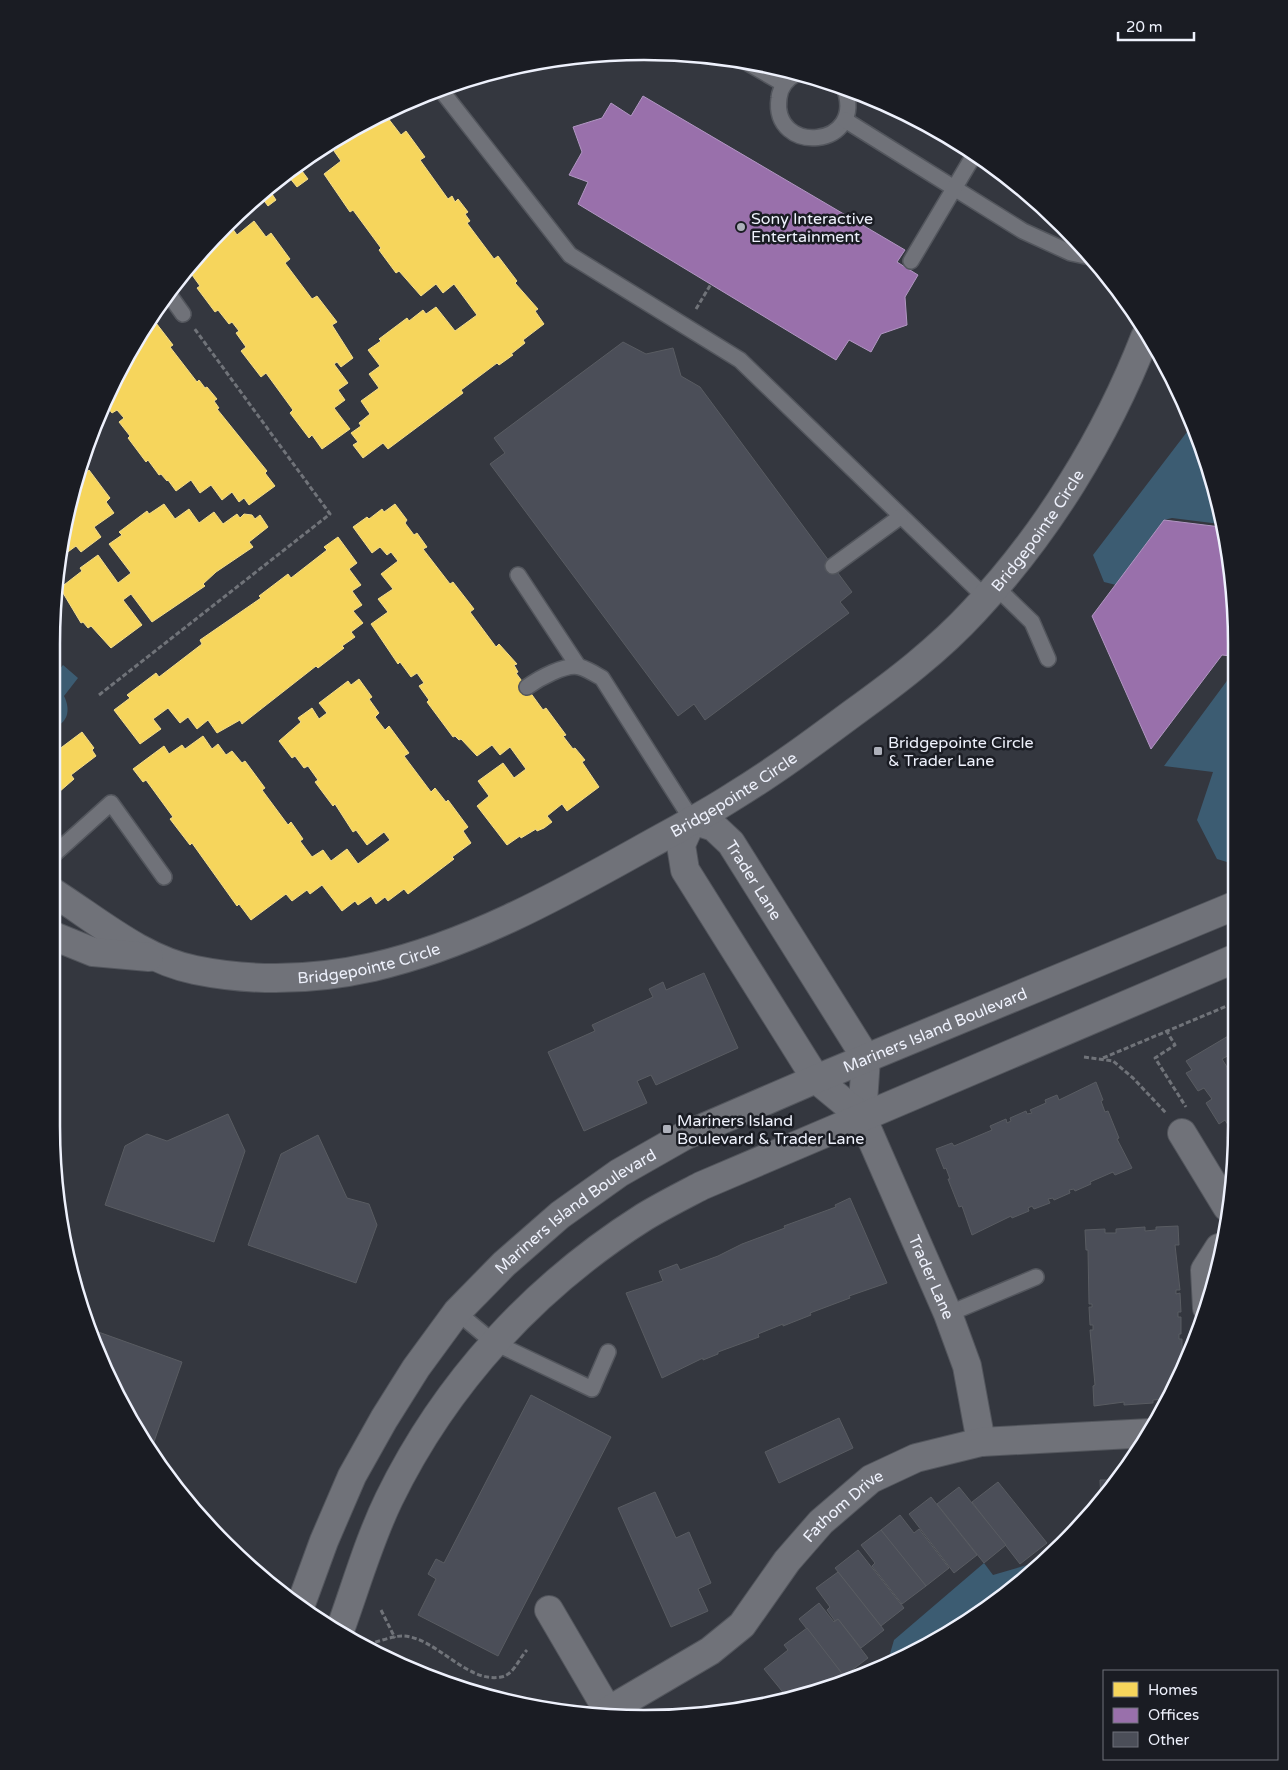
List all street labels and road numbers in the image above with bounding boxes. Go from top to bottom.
street label: Bridgepointe Circle [987,466,1089,596]
street label: Bridgepointe Circle [667,748,801,842]
street label: Trader Lane [721,837,786,924]
street label: Bridgepointe Circle [297,939,443,988]
street label: Mariners Island Boulevard [840,984,1030,1078]
street label: Mariners Island Boulevard [491,1145,660,1279]
street label: Trader Lane [904,1232,958,1322]
street label: Fathom Drive [799,1466,887,1547]

